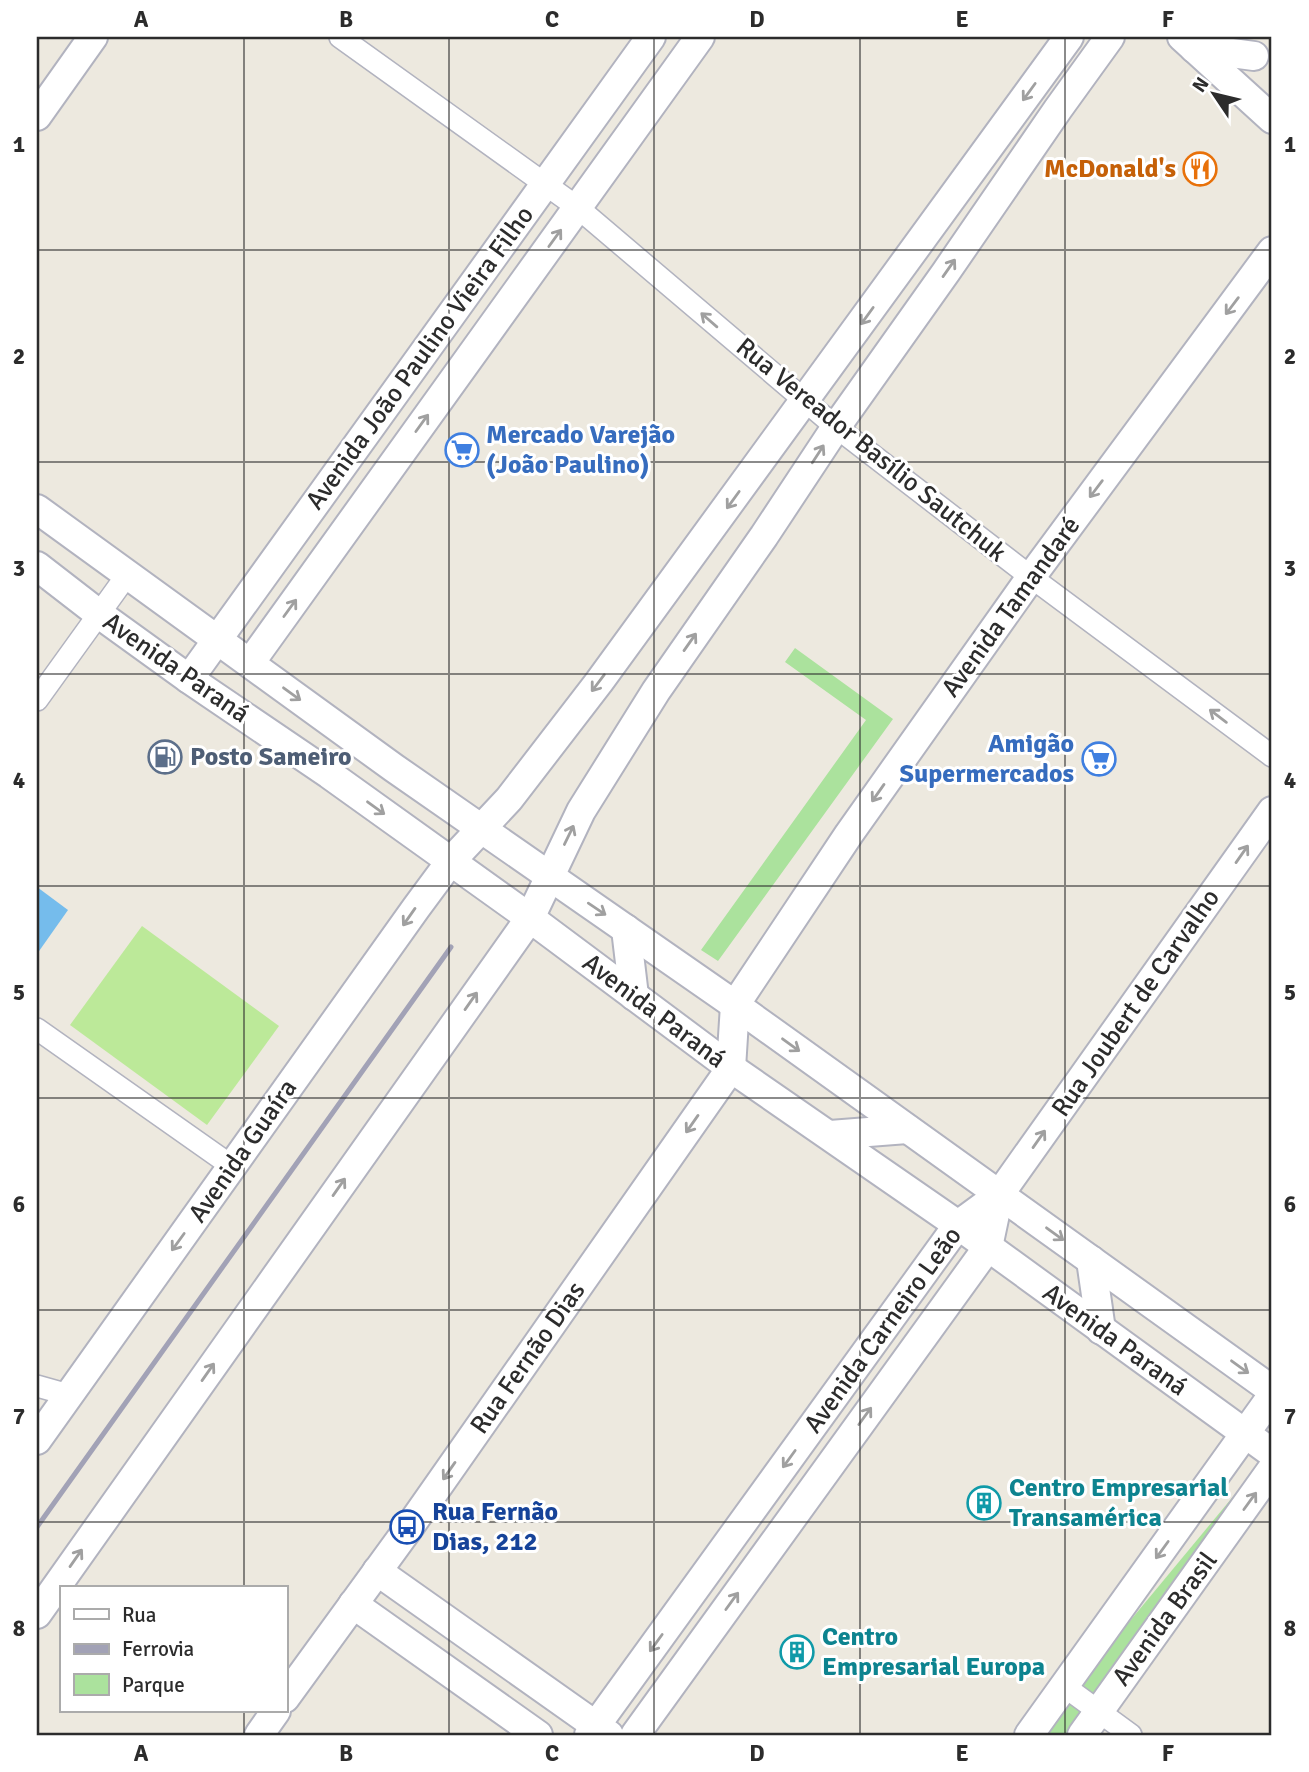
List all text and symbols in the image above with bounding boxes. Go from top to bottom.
text: A [134,5,149,34]
text: B [339,5,353,34]
text: C [545,5,559,34]
text: D [749,5,765,34]
text: E [955,5,969,34]
text: F [1162,5,1174,34]
north arrow [1180,60,1250,130]
text: N [1187,73,1215,97]
one-way arrow [1022,82,1036,101]
text: 1 [13,130,25,159]
text: 1 [1284,130,1296,159]
restaurant icon: McDonald's [1181,150,1219,188]
place label: McDonald's [1044,153,1176,185]
street label: Avenida João Paulino Vieira Filho [299,200,541,516]
one-way arrow [548,229,562,248]
one-way arrow [942,259,956,278]
one-way arrow [1224,296,1239,315]
one-way arrow [859,306,874,325]
one-way arrow [701,312,719,328]
street label: Rua Vereador Basílio Sautchuk [730,331,1012,569]
text: 2 [13,342,25,371]
text: 2 [1284,342,1296,371]
one-way arrow [415,414,429,433]
place label: Mercado Varejão (João Paulino) [486,419,675,481]
supermarket icon: Mercado Varejão (João Paulino) [443,431,481,469]
one-way arrow [811,445,825,464]
one-way arrow [1089,479,1103,498]
one-way arrow [725,490,740,509]
street label: Avenida Tamandaré [935,511,1087,703]
text: 3 [13,554,25,583]
text: 3 [1284,554,1296,583]
one-way arrow [282,599,297,618]
street label: Avenida Paraná [97,606,255,730]
one-way arrow [683,633,697,652]
one-way arrow [591,673,605,692]
one-way arrow [283,687,301,702]
one-way arrow [1209,708,1227,723]
place label: Amigão Supermercados [899,728,1074,790]
fuel station icon: Posto Sameiro [146,738,184,776]
supermarket icon: Amigão Supermercados [1080,740,1118,778]
place label: Posto Sameiro [190,741,352,773]
text: 4 [13,766,25,795]
text: 4 [1284,766,1296,795]
one-way arrow [871,783,885,802]
one-way arrow [366,801,385,815]
one-way arrow [563,825,577,846]
one-way arrow [1235,845,1249,864]
street label: Rua Joubert de Carvalho [1045,883,1227,1123]
one-way arrow [587,902,606,916]
one-way arrow [402,907,416,926]
street label: Avenida Paraná [576,947,732,1075]
text: 5 [13,978,25,1007]
text: 5 [1284,978,1296,1007]
one-way arrow [464,992,478,1011]
one-way arrow [781,1037,800,1052]
street label: Avenida Guaíra [182,1073,304,1229]
one-way arrow [685,1114,699,1133]
one-way arrow [1032,1130,1046,1149]
one-way arrow [332,1178,347,1197]
text: 6 [13,1190,25,1219]
text: 6 [1284,1190,1296,1219]
street label: Avenida Carneiro Leão [797,1221,969,1439]
one-way arrow [1045,1227,1064,1241]
one-way arrow [171,1233,186,1251]
street label: Rua Fernão Dias [464,1276,592,1440]
street label: Avenida Paraná [1036,1277,1194,1403]
one-way arrow [1230,1359,1249,1374]
one-way arrow [201,1363,215,1382]
text: 7 [13,1402,25,1431]
text: 7 [1284,1402,1296,1431]
one-way arrow [858,1407,873,1426]
one-way arrow [782,1449,796,1468]
one-way arrow [442,1461,456,1480]
place label: Centro Empresarial Transamérica [1009,1472,1228,1534]
building icon: Centro Empresarial Transamérica [965,1484,1003,1522]
one-way arrow [1243,1492,1257,1511]
place label: Rua Fernão Dias, 212 [432,1496,558,1558]
bus stop icon: Rua Fernão Dias, 212 [388,1508,426,1546]
one-way arrow [1155,1540,1170,1559]
street label: Avenida Brasil [1106,1546,1224,1692]
one-way arrow [69,1549,83,1568]
legend [60,1586,287,1712]
one-way arrow [724,1591,739,1610]
text: Rua [122,1602,156,1628]
text: 8 [13,1614,25,1643]
text: 8 [1284,1614,1296,1643]
place label: Centro Empresarial Europa [822,1621,1045,1683]
one-way arrow [648,1633,663,1652]
building icon: Centro Empresarial Europa [778,1633,816,1671]
text: Ferrovia [122,1636,194,1662]
text: Parque [122,1672,185,1698]
text: A [134,1739,149,1768]
text: B [339,1739,353,1768]
text: C [545,1739,559,1768]
text: D [749,1739,765,1768]
text: E [955,1739,969,1768]
text: F [1162,1739,1174,1768]

